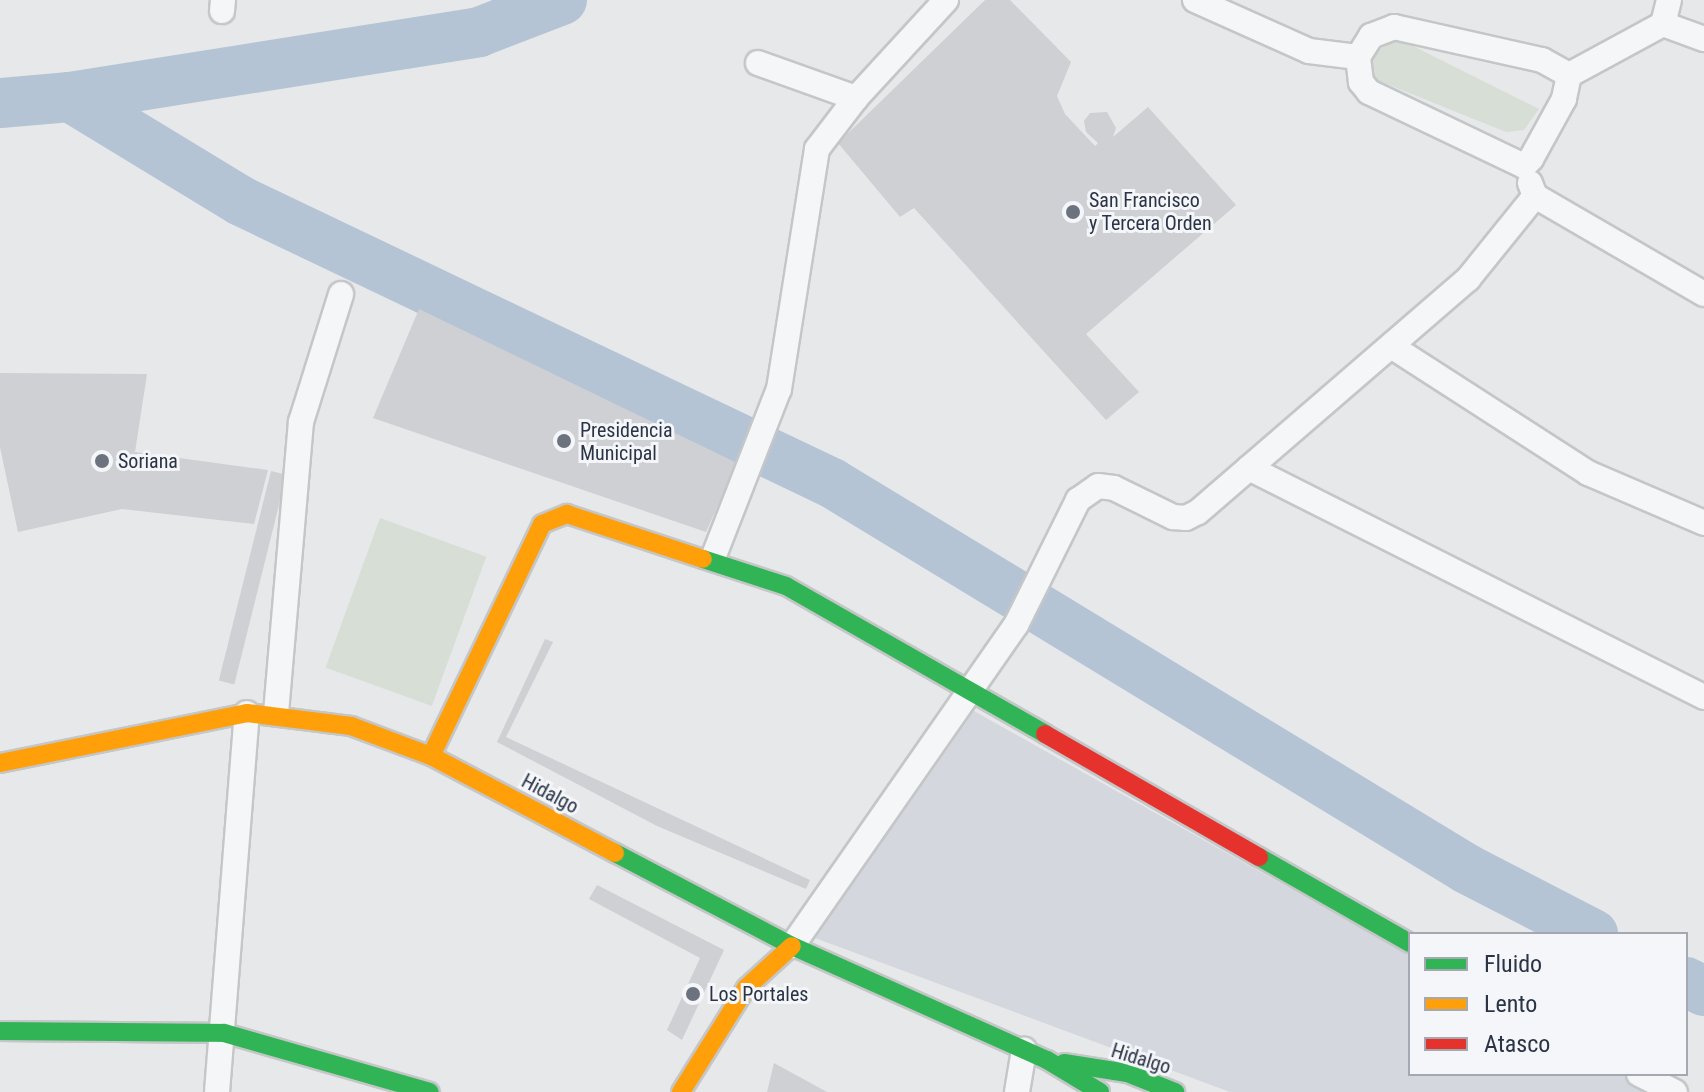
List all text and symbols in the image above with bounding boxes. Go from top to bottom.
place label: San Francisco y Tercera Orden [1089,188,1212,235]
marker: San Francisco y Tercera Orden [1064,203,1082,221]
place label: Presidencia Municipal [580,418,672,465]
marker: Presidencia Municipal [555,432,573,450]
place label: Soriana [118,449,178,473]
marker: Soriana [93,452,111,470]
street label: Hidalgo [517,769,583,819]
legend [1408,932,1688,1076]
text: Fluido [1484,950,1542,978]
place label: Los Portales [709,982,808,1006]
marker: Los Portales [684,985,702,1003]
text: Lento [1484,990,1537,1018]
text: Atasco [1484,1030,1550,1058]
street label: Hidalgo [1108,1039,1174,1079]

